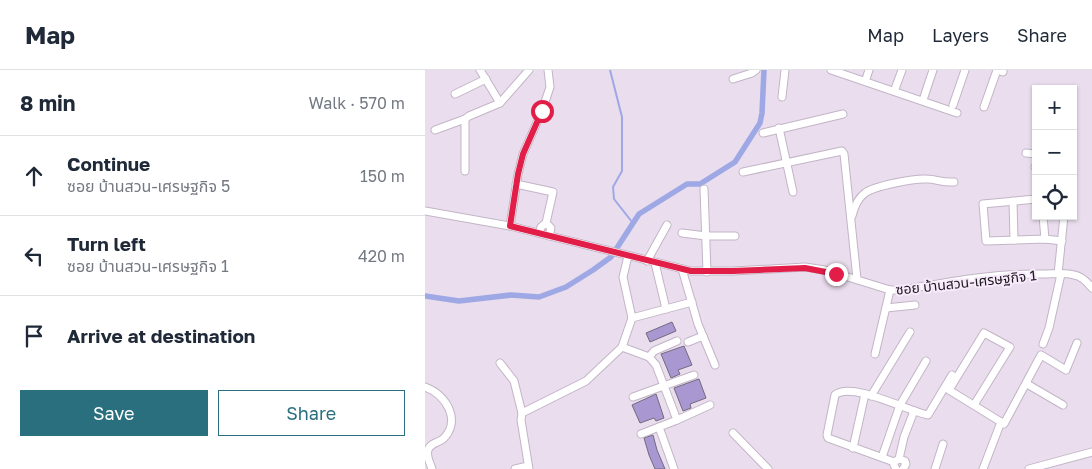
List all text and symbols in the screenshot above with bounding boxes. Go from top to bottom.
text: Map [25,20,75,49]
text: Map [867,24,904,46]
text: Layers [932,24,989,46]
text: Share [1017,24,1067,46]
map controls [1032,85,1077,220]
button: + [1032,85,1077,130]
text: 8 min [20,90,76,116]
text: Walk · 570 m [308,93,405,113]
route start [531,100,554,123]
button: − [1032,130,1077,175]
text: Continue [67,152,150,175]
icon: ahead [20,162,48,190]
text: 150 m [360,166,405,186]
button: locate [1032,175,1077,220]
text: ซอย บ้านสวน-เศรษฐกิจ 5 [67,176,230,196]
text: Turn left [67,232,146,255]
icon: left [20,242,48,270]
text: 420 m [358,246,405,266]
text: ซอย บ้านสวน-เศรษฐกิจ 1 [67,256,229,276]
route end [825,263,848,286]
street label: ซอย บ้านสวน-เศรษฐกิจ 1 [895,266,1037,298]
icon: arrive [20,322,48,350]
text: Arrive at destination [67,324,255,347]
button: Save [20,390,208,436]
button: Share [218,390,405,436]

